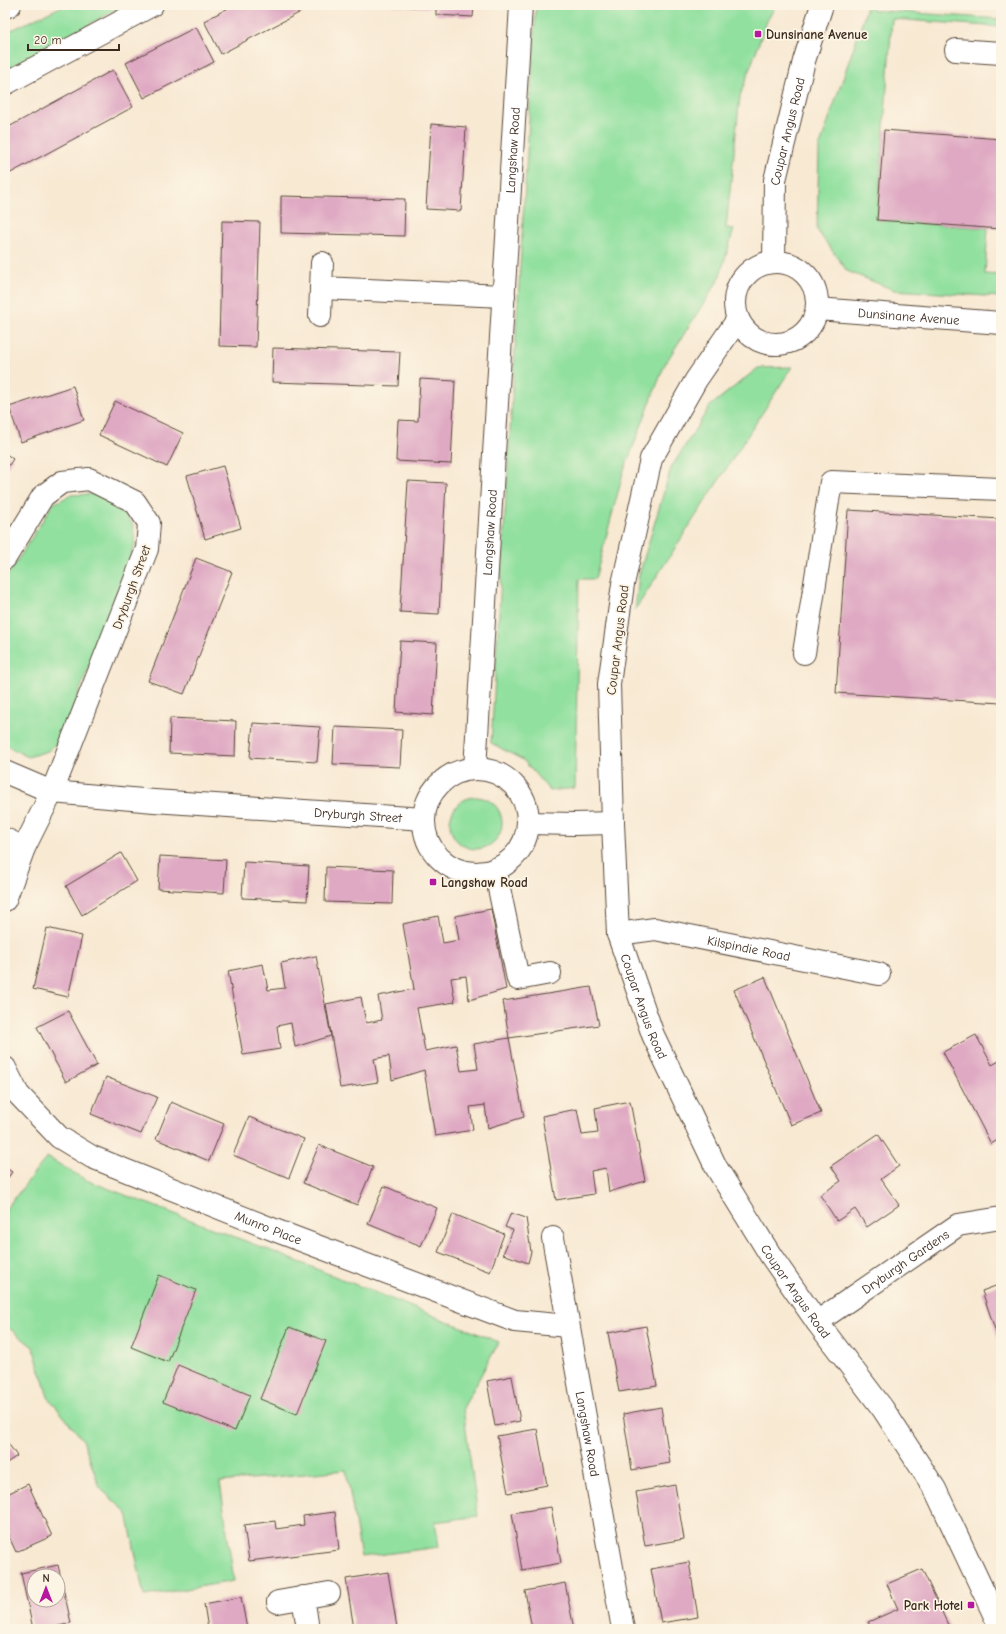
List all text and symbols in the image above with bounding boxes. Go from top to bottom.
scale bar [28,26,119,52]
place label: Dunsinane Avenue [766,27,868,42]
marker: Dunsinane Avenue [753,29,763,39]
text: 20 m [34,33,62,47]
street label: Coupar Angus Road [768,76,808,186]
street label: Langshaw Road [503,107,523,194]
street label: Dunsinane Avenue [857,305,961,328]
street label: Langshaw Road [480,489,500,576]
street label: Dryburgh Street [109,542,154,631]
street label: Coupar Angus Road [603,584,632,696]
street label: Dryburgh Street [313,805,404,826]
place label: Langshaw Road [441,875,528,890]
marker: Langshaw Road [428,877,438,887]
street label: Kilspindie Road [706,933,792,964]
street label: Coupar Angus Road [617,952,670,1061]
street label: Munro Place [233,1208,304,1248]
street label: Dryburgh Gardens [859,1227,952,1297]
street label: Coupar Angus Road [758,1242,833,1341]
street label: Langshaw Road [573,1390,603,1478]
north arrow [26,1568,66,1608]
text: N [42,1572,50,1585]
place label: Park Hotel [904,1598,963,1613]
marker: Park Hotel [966,1600,976,1610]

